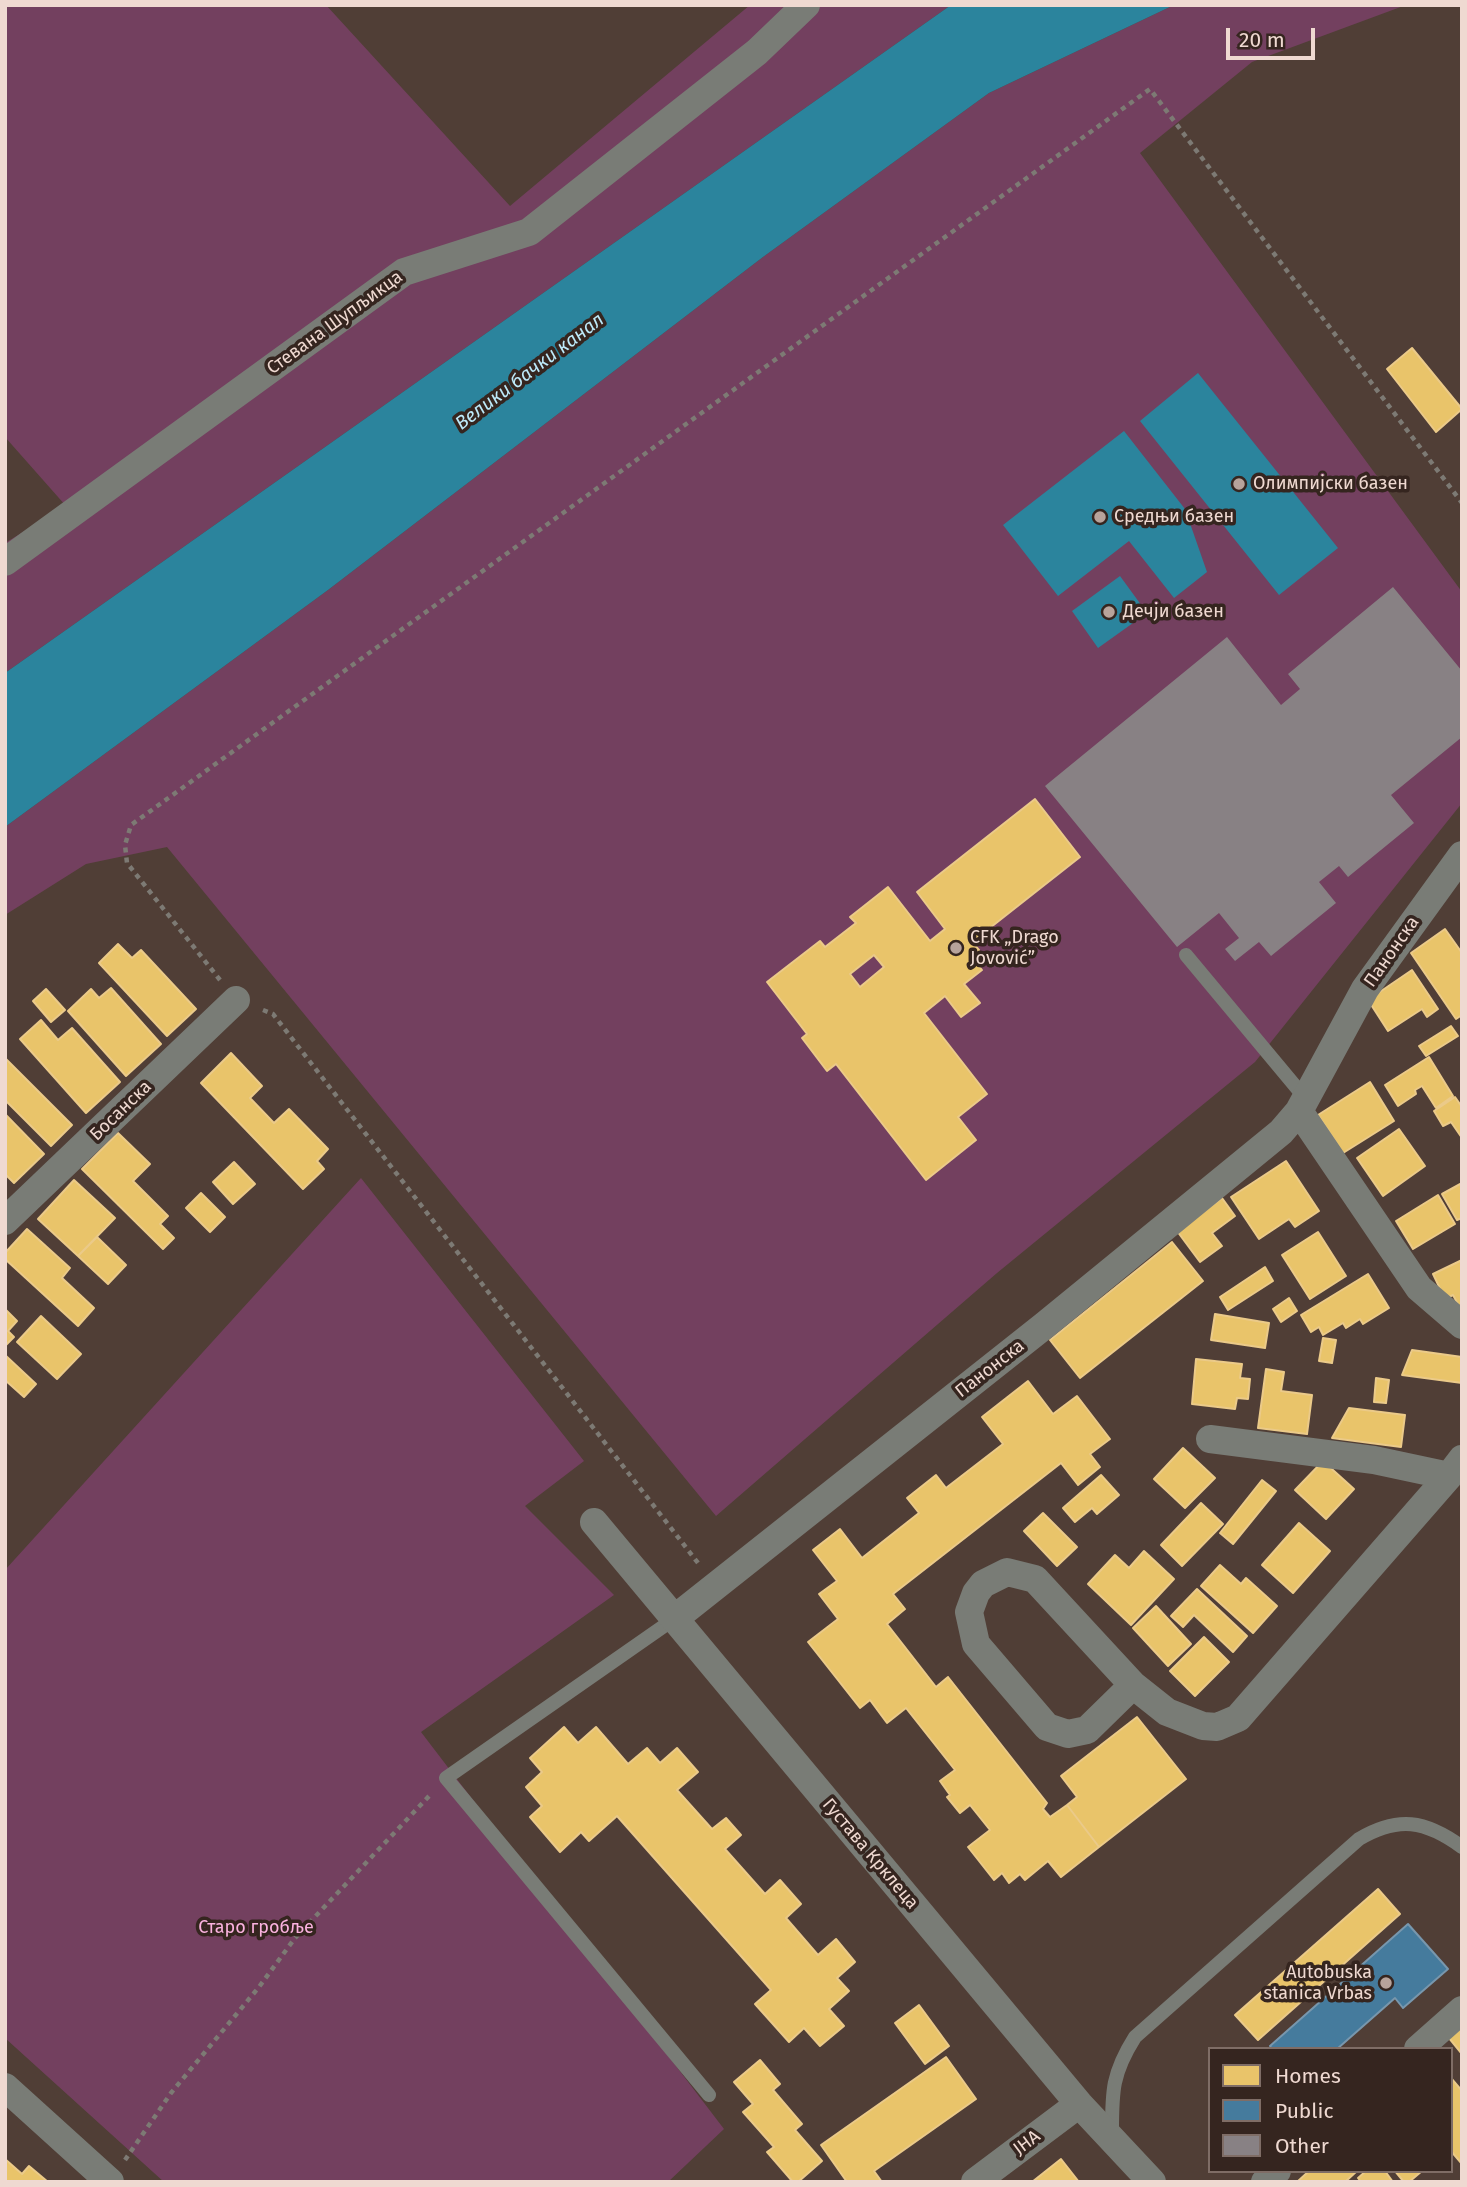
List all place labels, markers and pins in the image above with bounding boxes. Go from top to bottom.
place label: Олимпијски базен [1253,473,1408,495]
marker: Олимпијски базен [1231,476,1247,492]
place label: Средњи базен [1114,506,1234,528]
marker: Средњи базен [1092,509,1108,525]
place label: Дечји базен [1123,601,1224,623]
marker: Дечји базен [1101,604,1117,620]
place label: CFK „Drago Jovović” [970,927,1059,970]
marker: CFK „Drago Jovović” [948,940,964,956]
place label: Autobuska stanica Vrbas [1264,1962,1372,2004]
marker: Autobuska stanica Vrbas [1378,1975,1394,1991]

